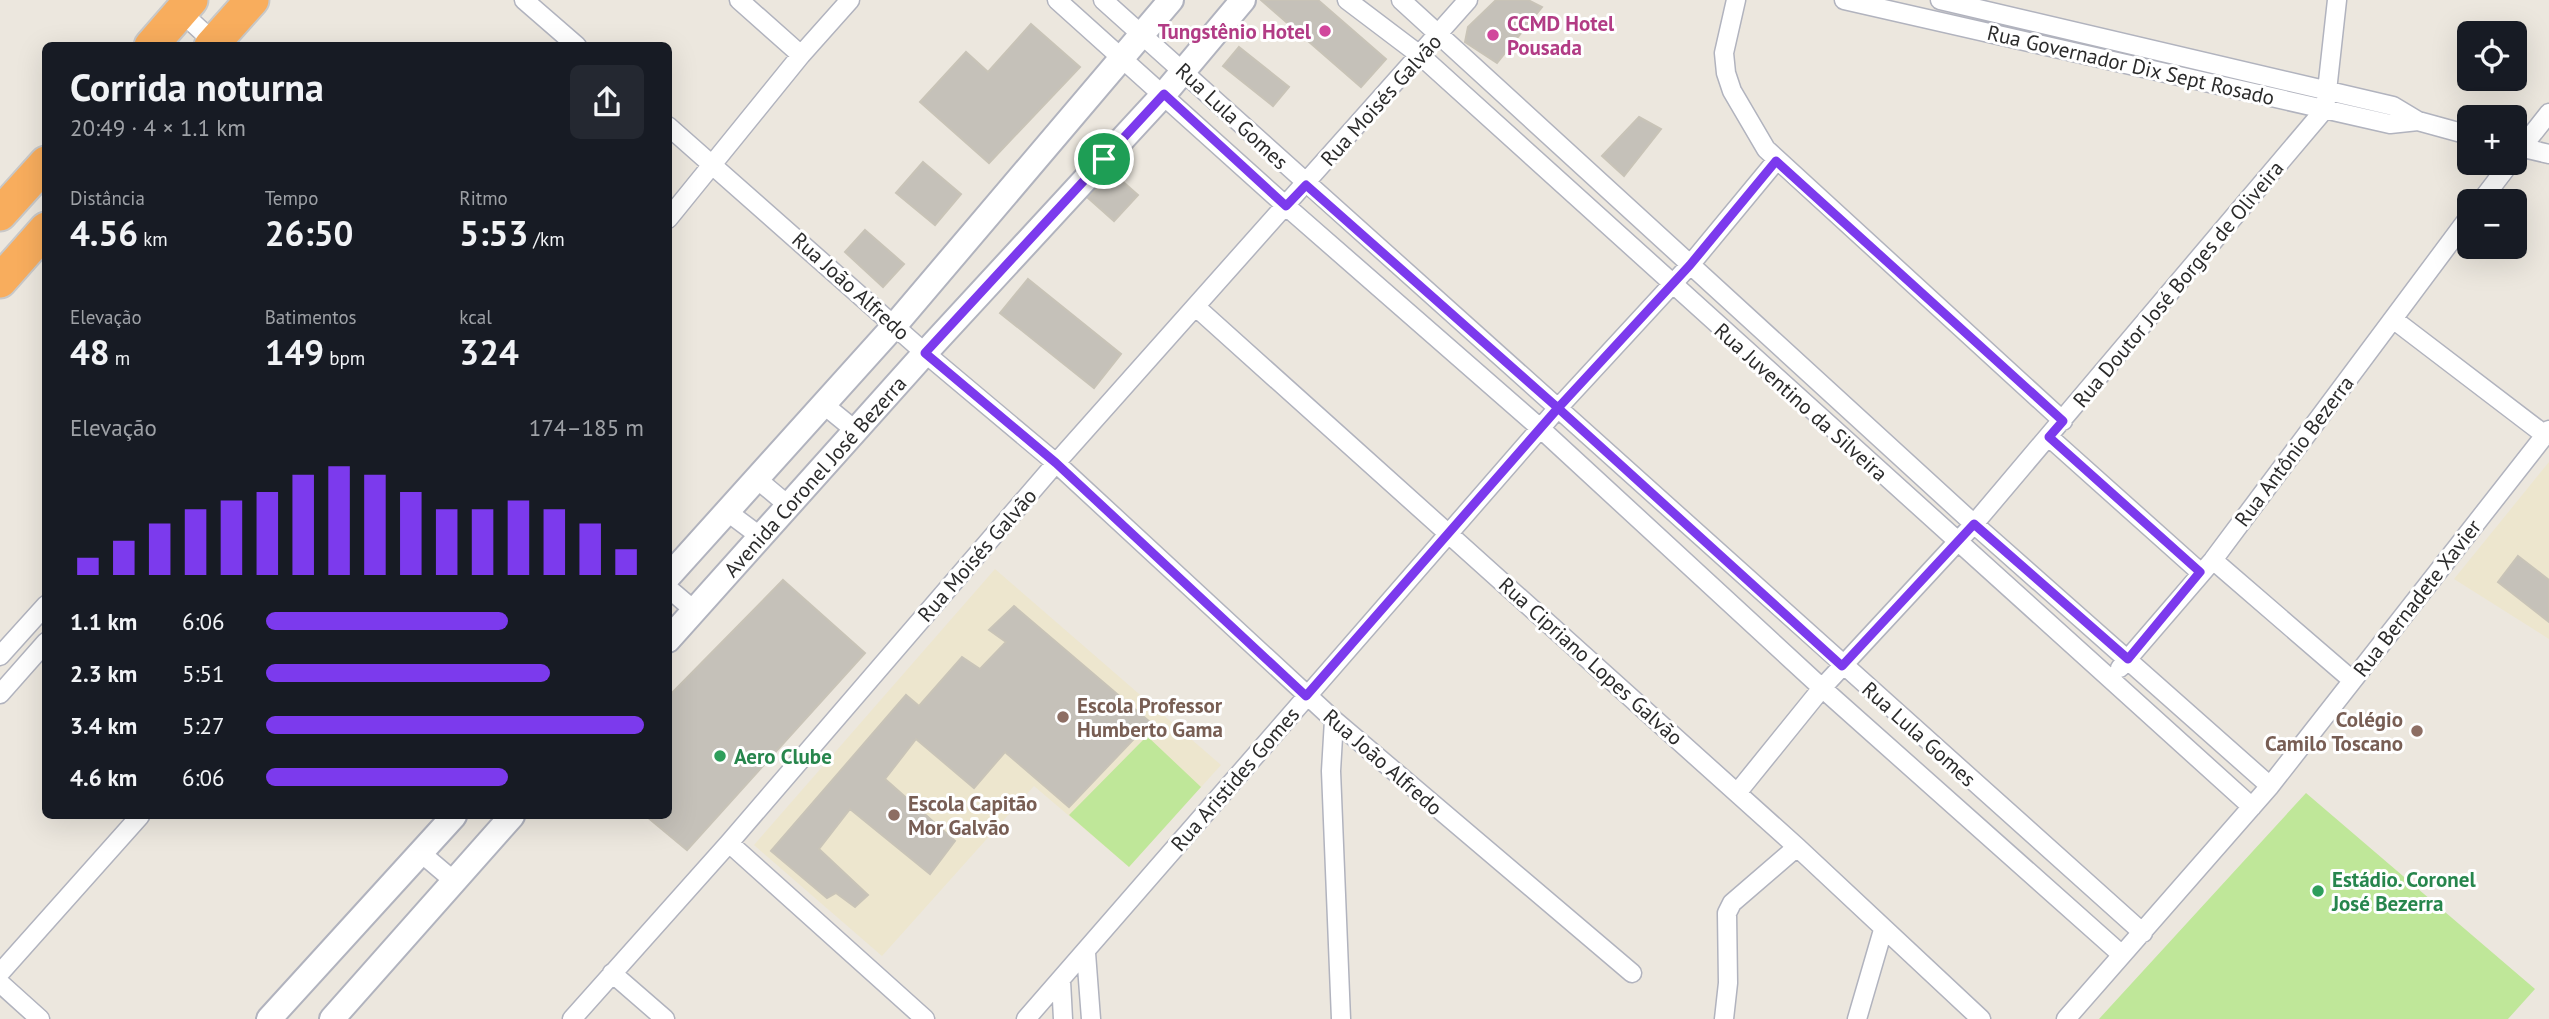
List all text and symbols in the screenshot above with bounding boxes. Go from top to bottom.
place label: CCMD Hotel Pousada [1507,10,1615,61]
place label: Tungstênio Hotel [1158,18,1312,45]
street label: Rua Governador Dix Sept Rosado [1985,19,2277,111]
map controls [2457,21,2527,259]
button: locate [2457,21,2527,91]
marker: Tungstênio Hotel [1317,23,1333,39]
marker: CCMD Hotel Pousada [1485,27,1501,43]
street label: Rua Moisés Galvão [1315,28,1447,172]
street label: Rua Lula Gomes [1170,57,1294,175]
text: Corrida noturna [70,62,324,111]
button: share [570,65,644,139]
button: + [2457,105,2527,175]
text: 20:49 · 4 × 1.1 km [70,113,246,142]
pin [1074,129,1134,189]
icon: arrive [1085,140,1123,178]
street label: Rua Doutor José Borges de Oliveira [2067,155,2289,413]
text: Distância [70,186,145,210]
text: Tempo [265,186,318,210]
text: Ritmo [459,186,508,210]
button: − [2457,189,2527,259]
text: 4.56 [70,210,138,256]
text: 26:50 [265,210,353,256]
text: 5:53 [459,210,528,256]
street label: Rua João Alfredo [787,226,915,346]
text: km [138,227,168,251]
text: /km [528,227,565,251]
text: Elevação [70,305,142,329]
text: Batimentos [265,305,357,329]
text: kcal [459,305,492,329]
street label: Rua Juventino da Silveira [1709,317,1893,487]
text: 48 [70,329,110,375]
text: 149 [265,329,324,375]
text: 324 [459,329,519,375]
text: m [110,346,130,370]
text: bpm [324,346,365,370]
street label: Avenida Coronel José Bezerra [718,370,912,582]
street label: Rua Antônio Bezerra [2228,370,2360,532]
text: Elevação [70,413,157,442]
text: 174–185 m [529,413,644,442]
street label: Rua Moisés Galvão [912,483,1042,627]
street label: Rua Bernadete Xavier [2347,514,2487,682]
street label: Rua Cipriano Lopes Galvão [1493,571,1689,751]
text: 1.1 km [70,607,137,636]
text: 6:06 [182,607,225,636]
text: 2.3 km [70,659,137,688]
text: 5:51 [182,659,225,688]
street label: Rua Lula Gomes [1856,676,1982,792]
place label: Escola Professor Humberto Gama [1077,692,1223,743]
street label: Rua Aristides Gomes [1165,701,1305,857]
street label: Rua João Alfredo [1318,703,1448,821]
place label: Colégio Camilo Toscano [2265,706,2403,757]
marker: Escola Professor Humberto Gama [1055,709,1071,725]
text: 3.4 km [70,711,137,740]
text: 5:27 [182,711,225,740]
marker: Colégio Camilo Toscano [2409,723,2425,739]
place label: Aero Clube [734,743,832,770]
marker: Aero Clube [712,748,728,764]
text: 4.6 km [70,763,137,792]
text: 6:06 [182,763,225,792]
place label: Escola Capitão Mor Galvão [908,790,1037,841]
marker: Escola Capitão Mor Galvão [886,807,902,823]
place label: Estádio. Coronel José Bezerra [2331,866,2476,917]
marker: Estádio. Coronel José Bezerra [2310,883,2326,899]

